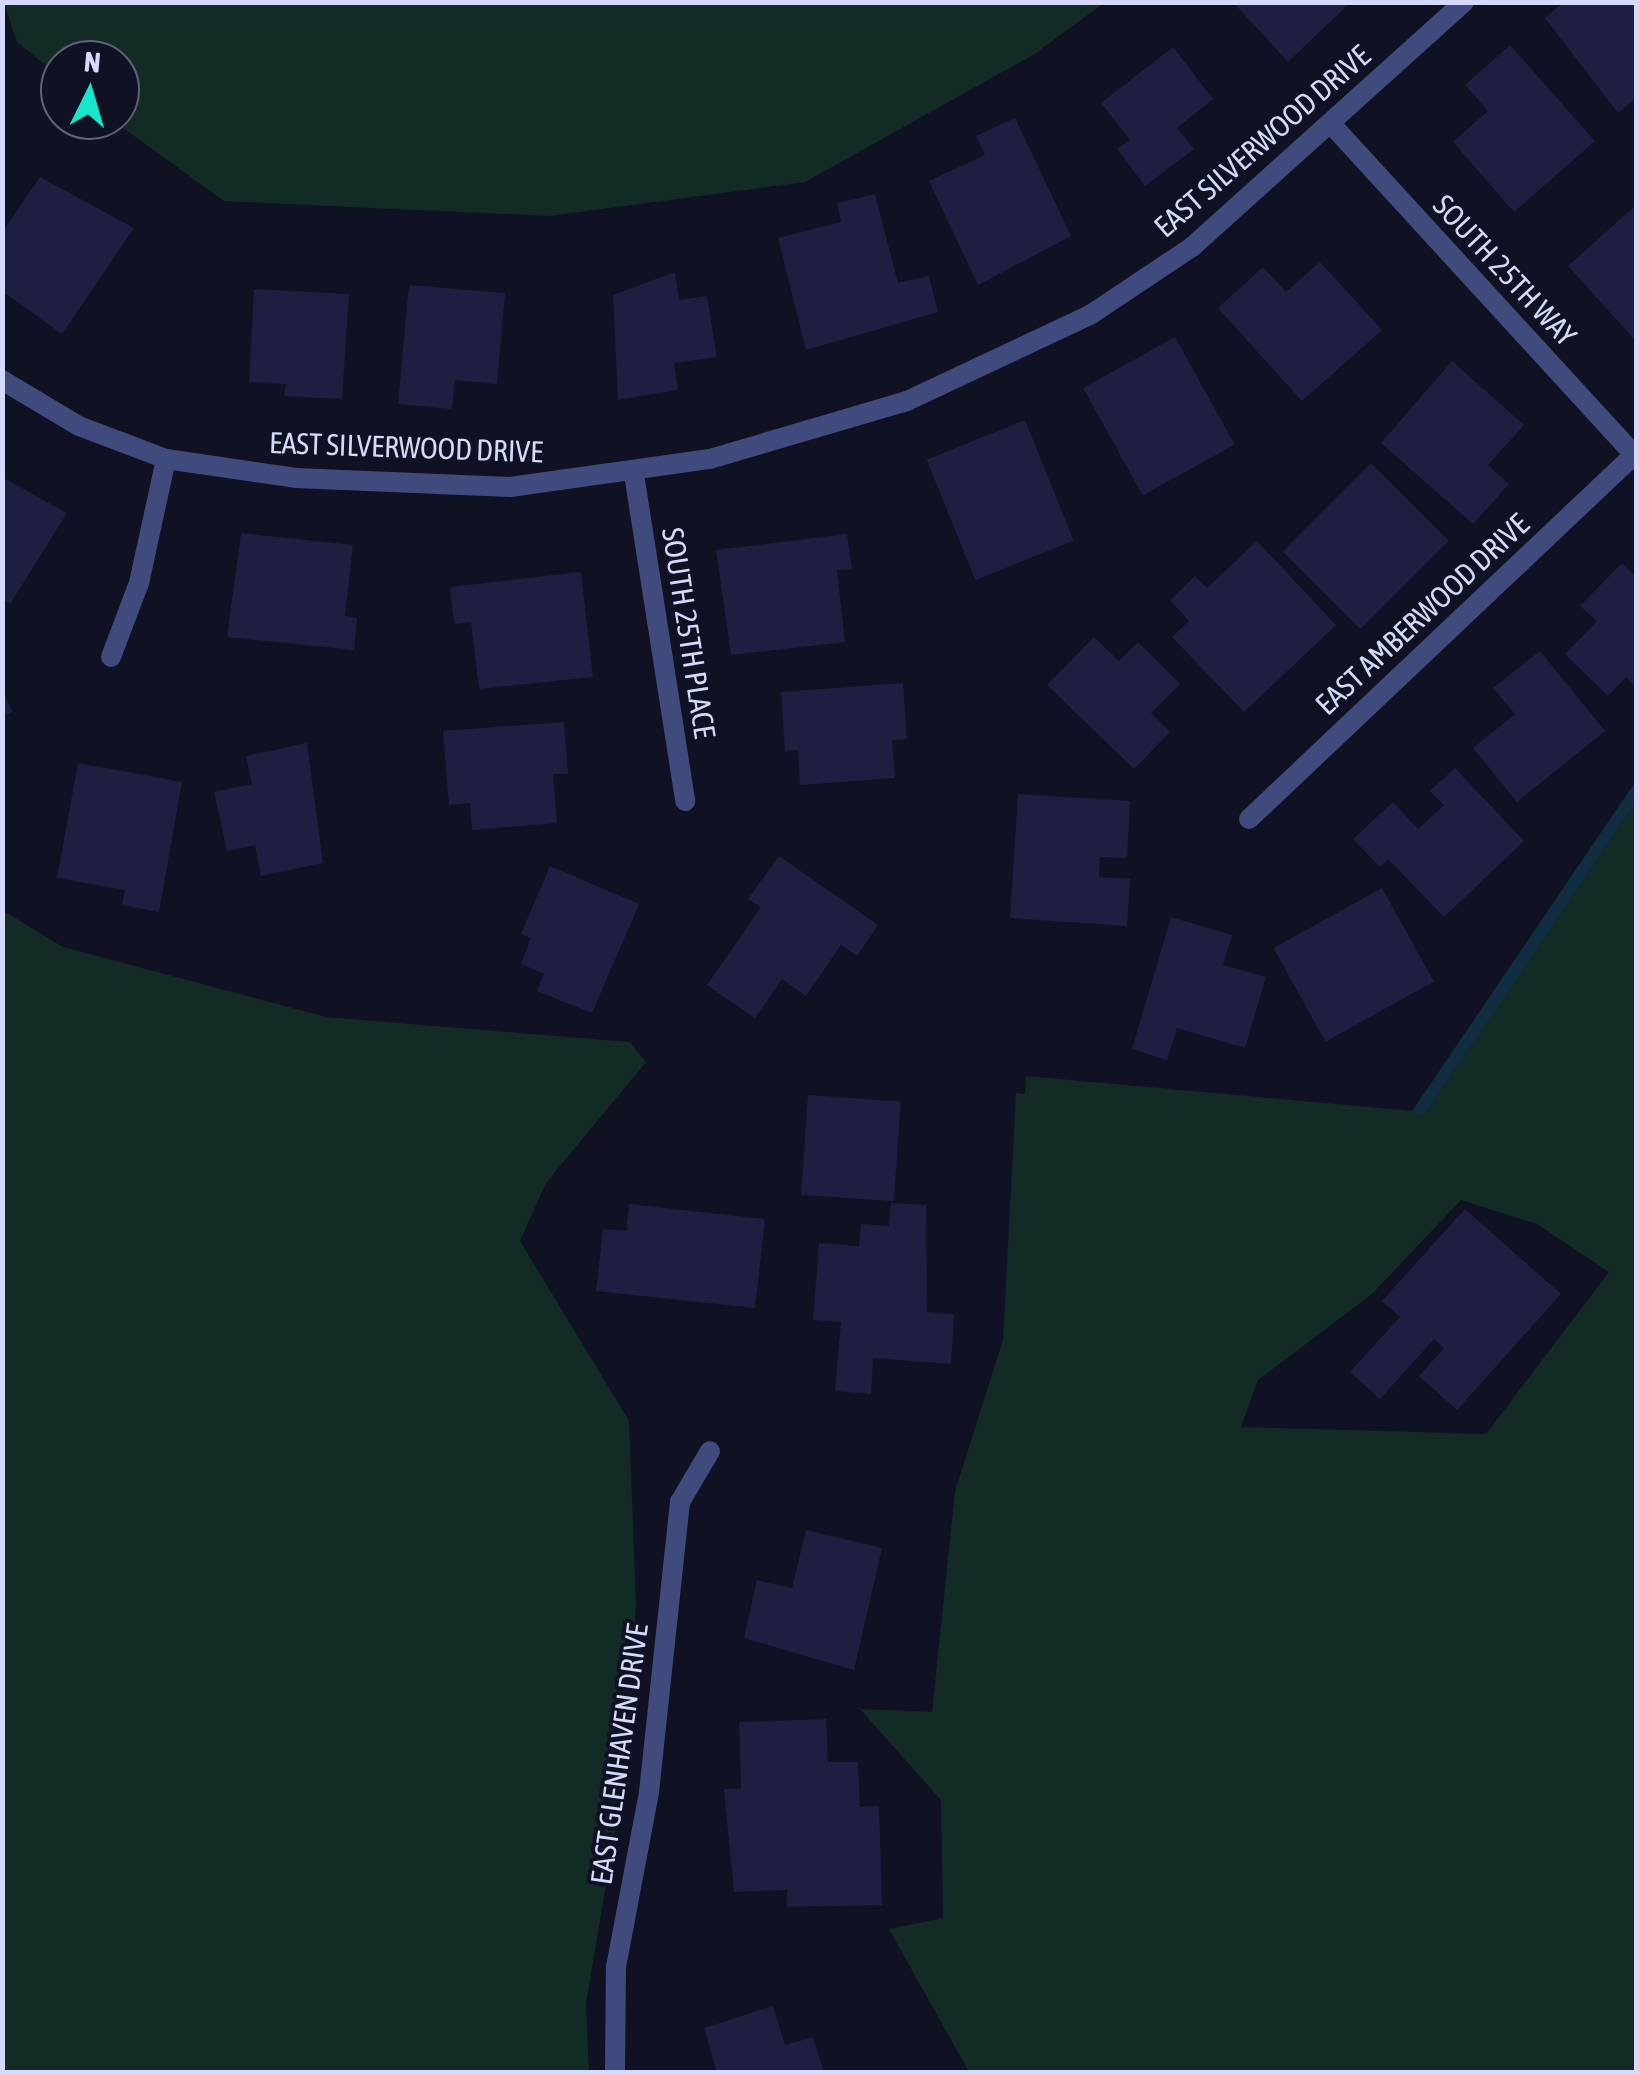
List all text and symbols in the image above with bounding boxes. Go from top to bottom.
street label: EAST SILVERWOOD DRIVE [1147,38,1377,244]
north arrow [40,40,140,140]
text: N [83,45,102,79]
street label: SOUTH 25TH WAY [1426,187,1584,353]
street label: EAST SILVERWOOD DRIVE [268,424,544,470]
street label: EAST AMBERWOOD DRIVE [1308,506,1536,722]
street label: SOUTH 25TH PLACE [655,525,723,741]
street label: EAST GLENHAVEN DRIVE [583,1621,655,1887]

